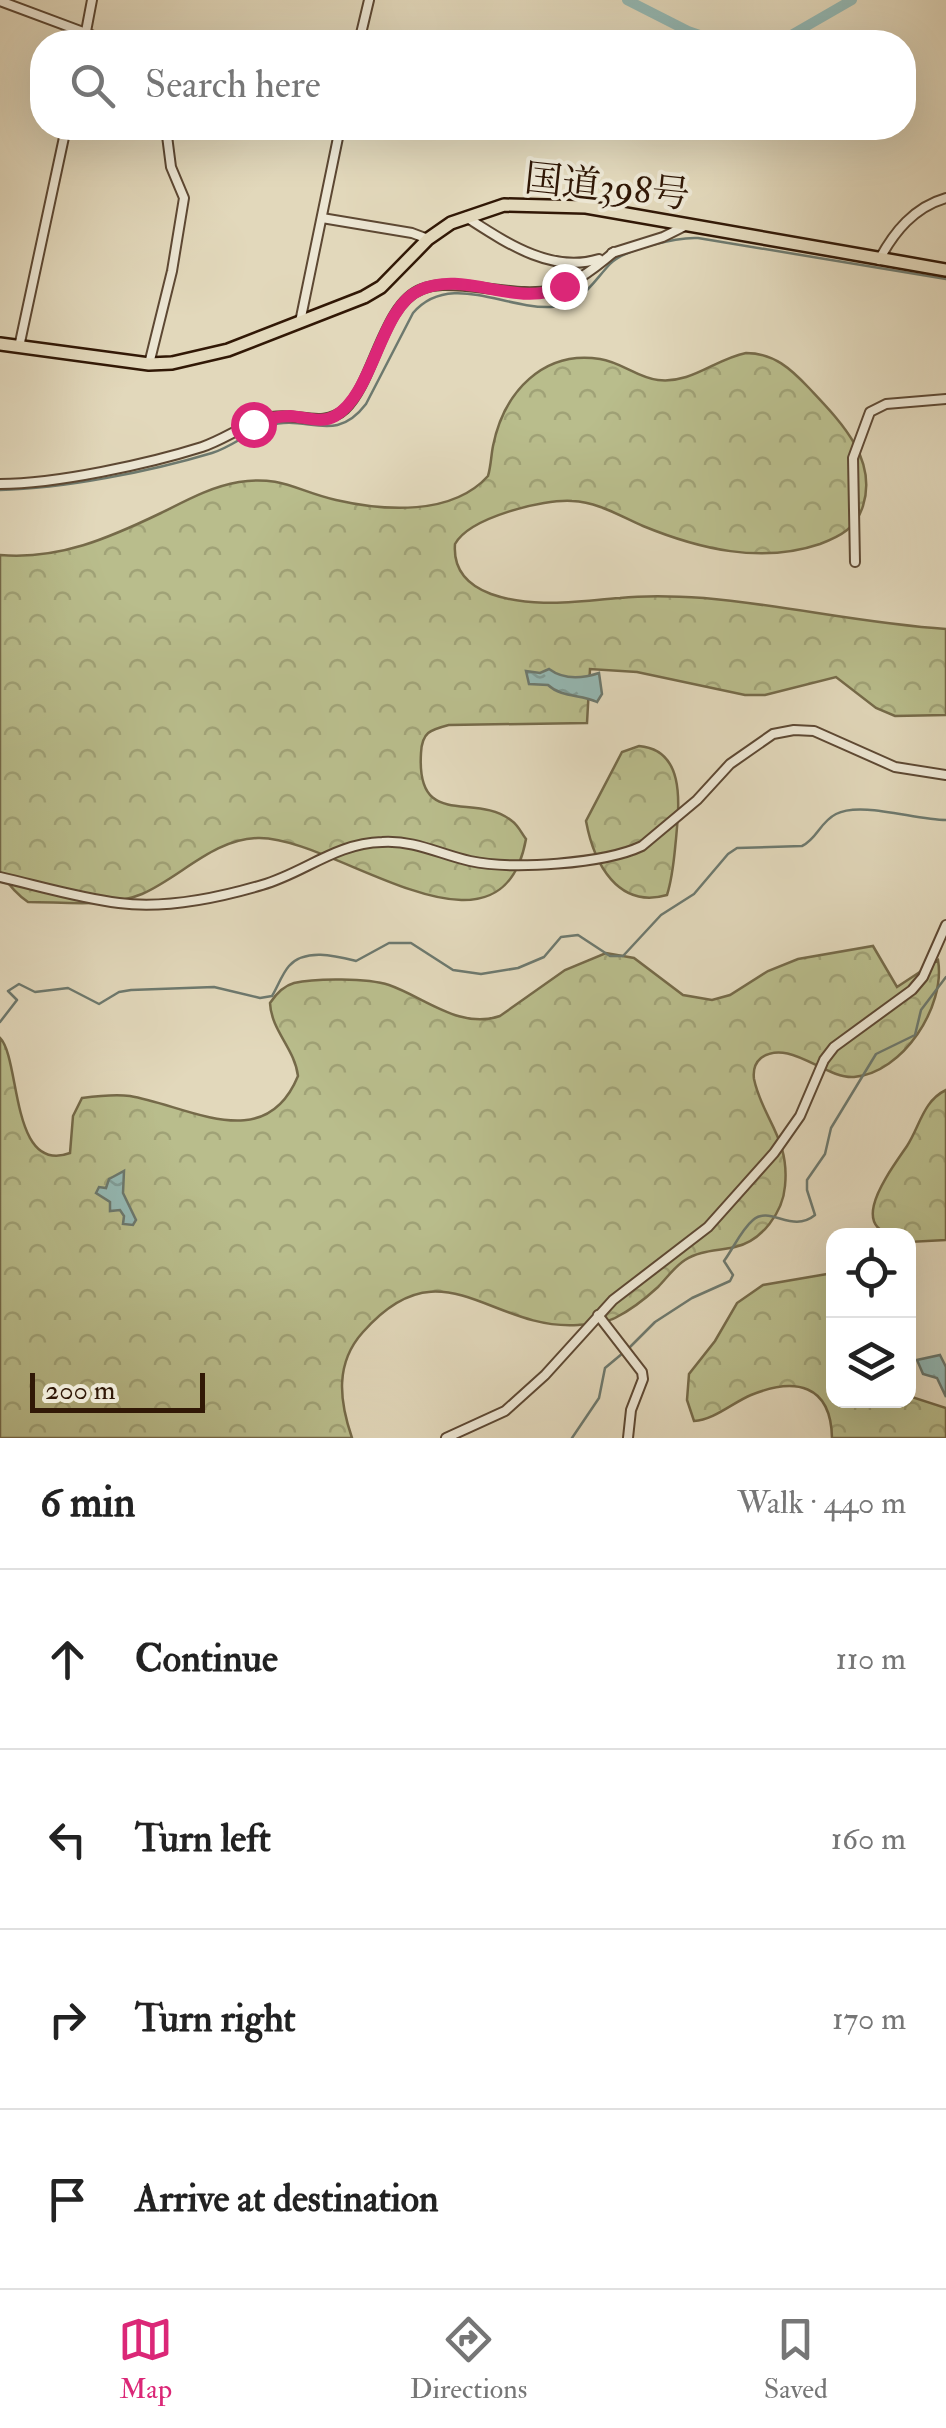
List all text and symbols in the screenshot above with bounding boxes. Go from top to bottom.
search box [30,30,916,140]
icon: search [65,58,120,113]
text: Search here [145,61,321,109]
street label: 国道398号 [522,154,692,220]
route end [542,264,588,310]
route start [231,402,277,448]
map controls [826,1228,916,1408]
button: locate [826,1228,916,1318]
button: layers [826,1318,916,1408]
scale bar [30,1368,205,1412]
text: 200 m [45,1373,116,1408]
text: 6 min [40,1477,135,1529]
text: Walk · 440 m [737,1483,906,1523]
icon: ahead [40,1632,95,1687]
text: Continue [135,1635,278,1683]
text: 110 m [835,1639,906,1679]
icon: left [40,1812,95,1867]
text: Turn left [135,1815,271,1863]
text: 160 m [831,1819,906,1859]
icon: right [40,1992,95,2047]
text: Turn right [135,1995,296,2043]
text: 170 m [832,1999,906,2039]
icon: arrive [40,2172,95,2227]
text: Arrive at destination [135,2175,439,2223]
tab: Map [118,2312,173,2407]
tab: Directions [410,2312,527,2407]
tab: Saved [764,2312,828,2407]

